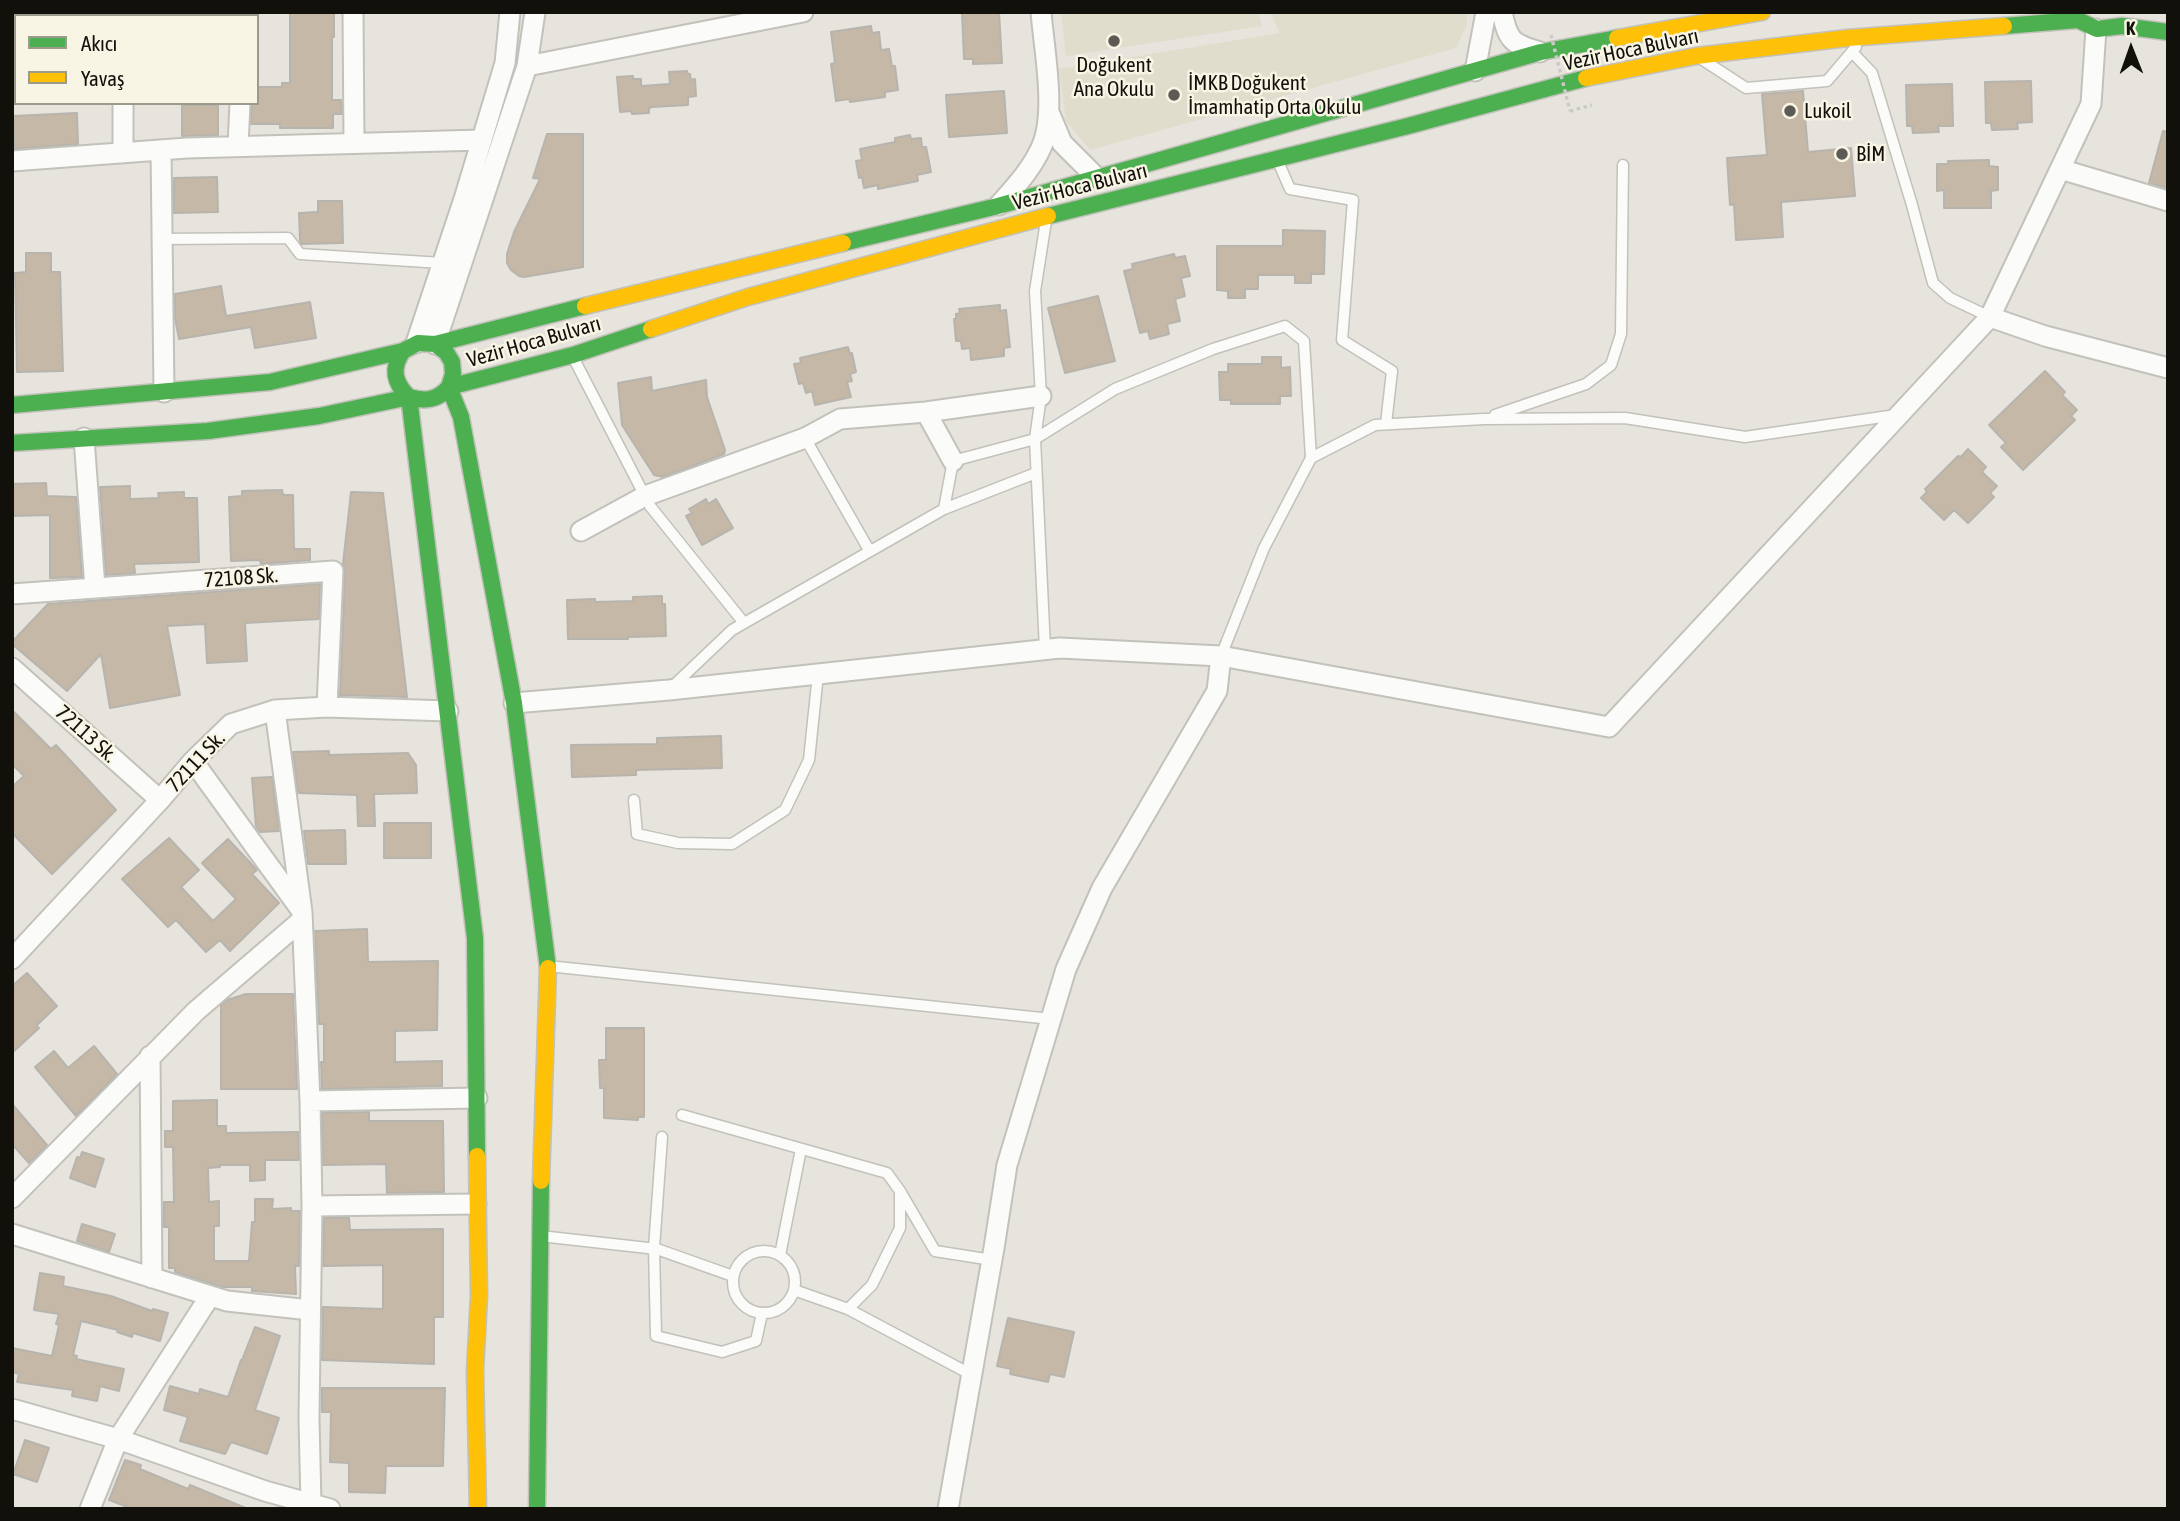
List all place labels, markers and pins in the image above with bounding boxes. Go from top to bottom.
marker: Doğukent Ana Okulu [1106,33,1122,49]
place label: Doğukent Ana Okulu [1074,52,1154,102]
place label: İMKB Doğukent İmamhatip Orta Okulu [1188,70,1361,120]
marker: İMKB Doğukent İmamhatip Orta Okulu [1166,87,1182,103]
place label: Lukoil [1804,98,1851,124]
marker: Lukoil [1782,103,1798,119]
place label: BİM [1856,141,1885,167]
marker: BİM [1834,146,1850,162]

